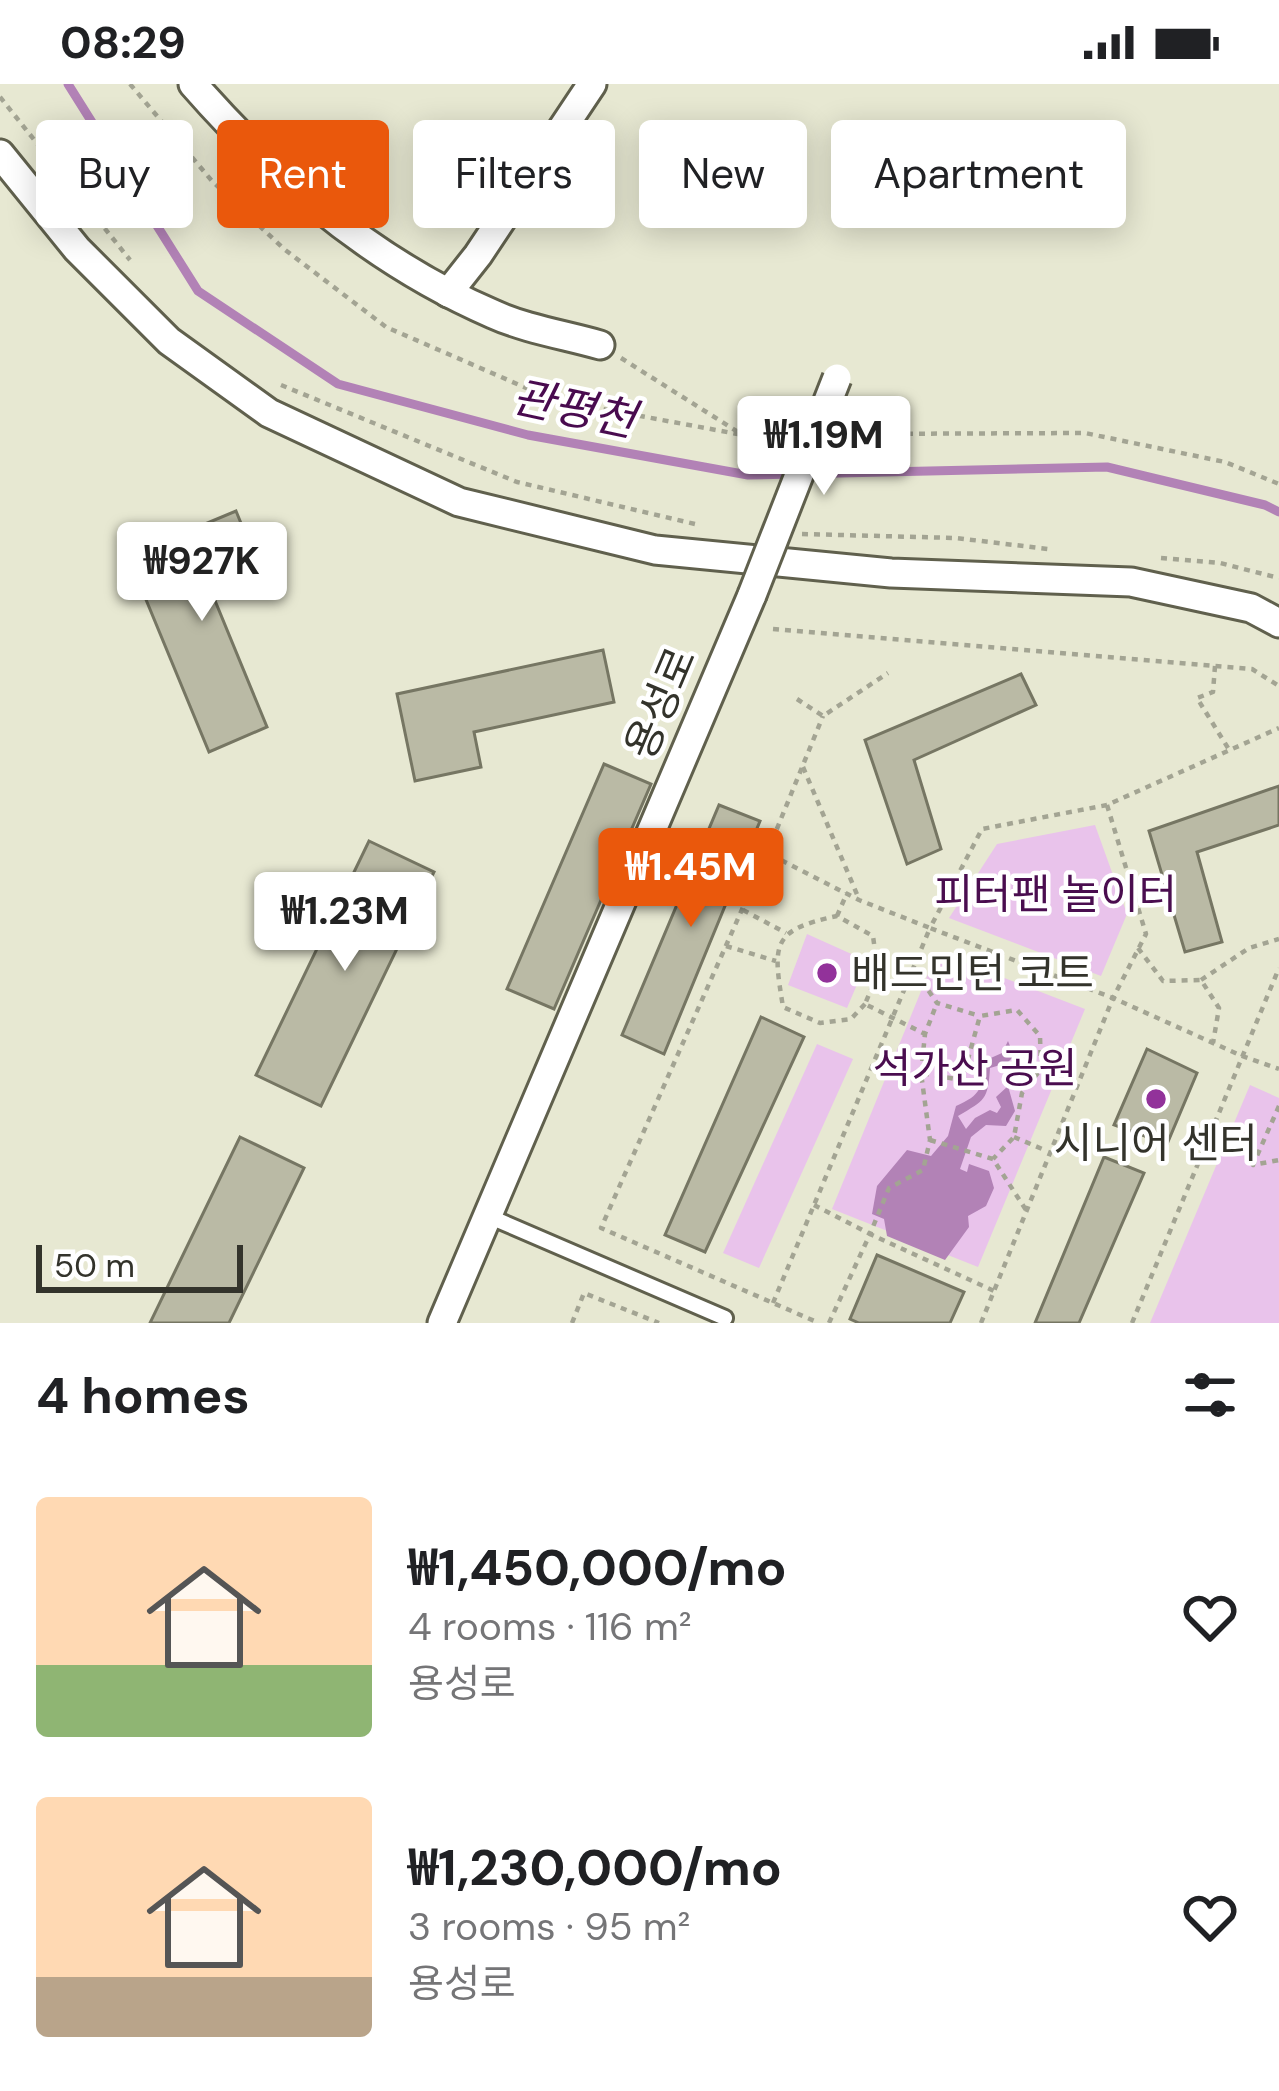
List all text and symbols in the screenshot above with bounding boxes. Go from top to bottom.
text: 08:29 [60,13,186,72]
chip: Buy [36,120,193,228]
chip: Rent [217,120,389,228]
chip: Filters [413,120,615,228]
chip: New [639,120,807,228]
chip: Apartment [831,120,1126,228]
water label: 관평천 [507,367,645,451]
pin: ₩1.19M [726,396,922,498]
text: ₩1.19M [764,409,884,460]
pin: ₩927K [118,522,286,624]
text: ₩927K [144,535,260,586]
street label: 용성로 [612,639,708,767]
pin: ₩1.45M [593,828,789,930]
text: ₩1.45M [625,841,757,892]
park label: 피터팬 놀이터 [934,867,1178,922]
pin: ₩1.23M [247,872,443,974]
text: ₩1.23M [281,885,409,936]
place label: 배드민턴 코트 [851,946,1094,1001]
marker: 배드민턴 코트 [814,960,840,986]
park label: 석가산 공원 [873,1041,1077,1096]
marker: 시니어 센터 [1143,1086,1169,1112]
place label: 시니어 센터 [1054,1116,1258,1171]
scale bar [36,1239,243,1292]
text: 50 m [54,1244,135,1287]
text: 4 homes [36,1362,250,1429]
icon: filters [1177,1362,1243,1428]
text: ₩1,450,000/mo [408,1534,787,1601]
icon: home [132,1545,276,1689]
icon: heart [1177,1584,1243,1650]
text: 4 rooms · 116 m² [408,1601,692,1652]
text: 용성로 [408,1658,516,1709]
text: ₩1,230,000/mo [408,1834,782,1901]
icon: home [132,1845,276,1989]
icon: heart [1177,1884,1243,1950]
text: 3 rooms · 95 m² [408,1901,690,1952]
text: 용성로 [408,1958,516,2009]

